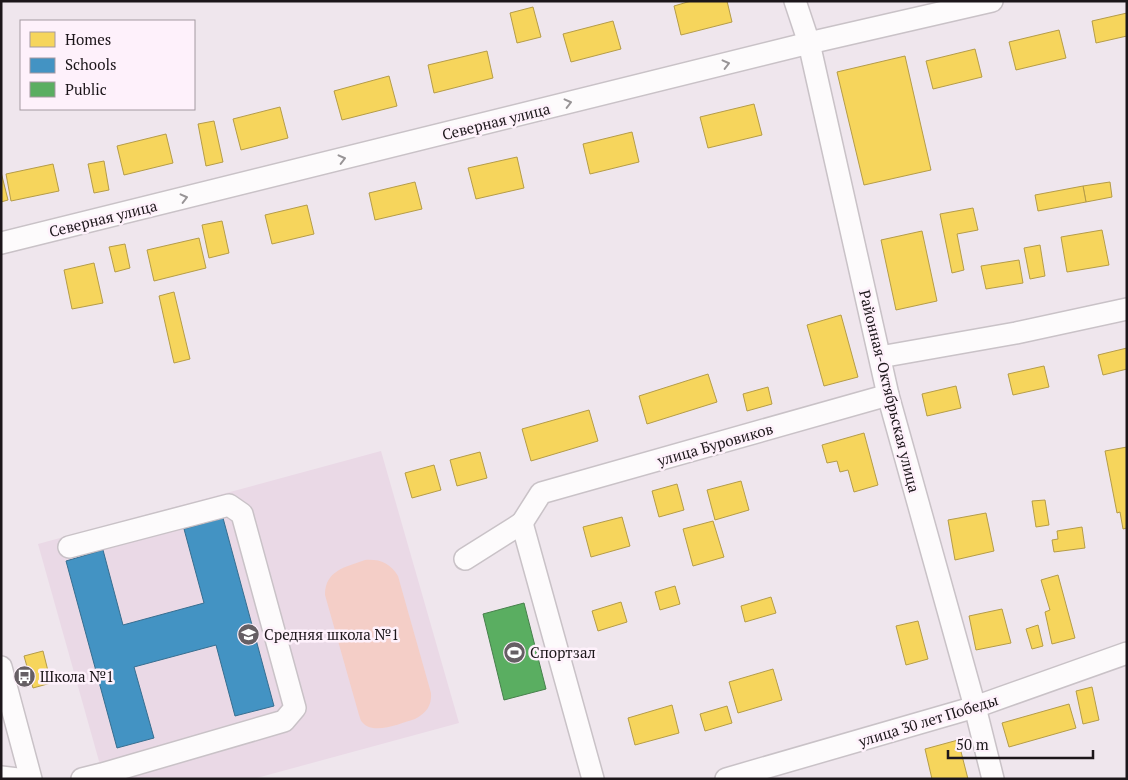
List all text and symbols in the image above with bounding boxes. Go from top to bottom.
legend [20,20,195,110]
text: Homes [65,29,111,49]
text: Schools [65,54,116,74]
one-way arrow [721,59,730,70]
text: Public [65,79,107,99]
street label: Северная улица [440,98,552,144]
one-way arrow [563,98,572,109]
one-way arrow [338,154,347,165]
one-way arrow [180,193,189,204]
street label: Северная улица [47,195,159,241]
street label: Районная-Октябрьская улица [855,288,925,495]
street label: улица Буровиков [654,418,775,470]
school or university icon: Средняя школа №1 [236,622,260,646]
place label: Средняя школа №1 [264,624,399,644]
sports icon: Спортзал [502,640,526,664]
place label: Спортзал [530,642,596,662]
bus stop icon: Школа №1 [12,664,36,688]
place label: Школа №1 [40,666,114,686]
street label: улица 30 лет Победы [855,689,1000,751]
scale bar [948,728,1093,760]
text: 50 m [956,734,989,754]

